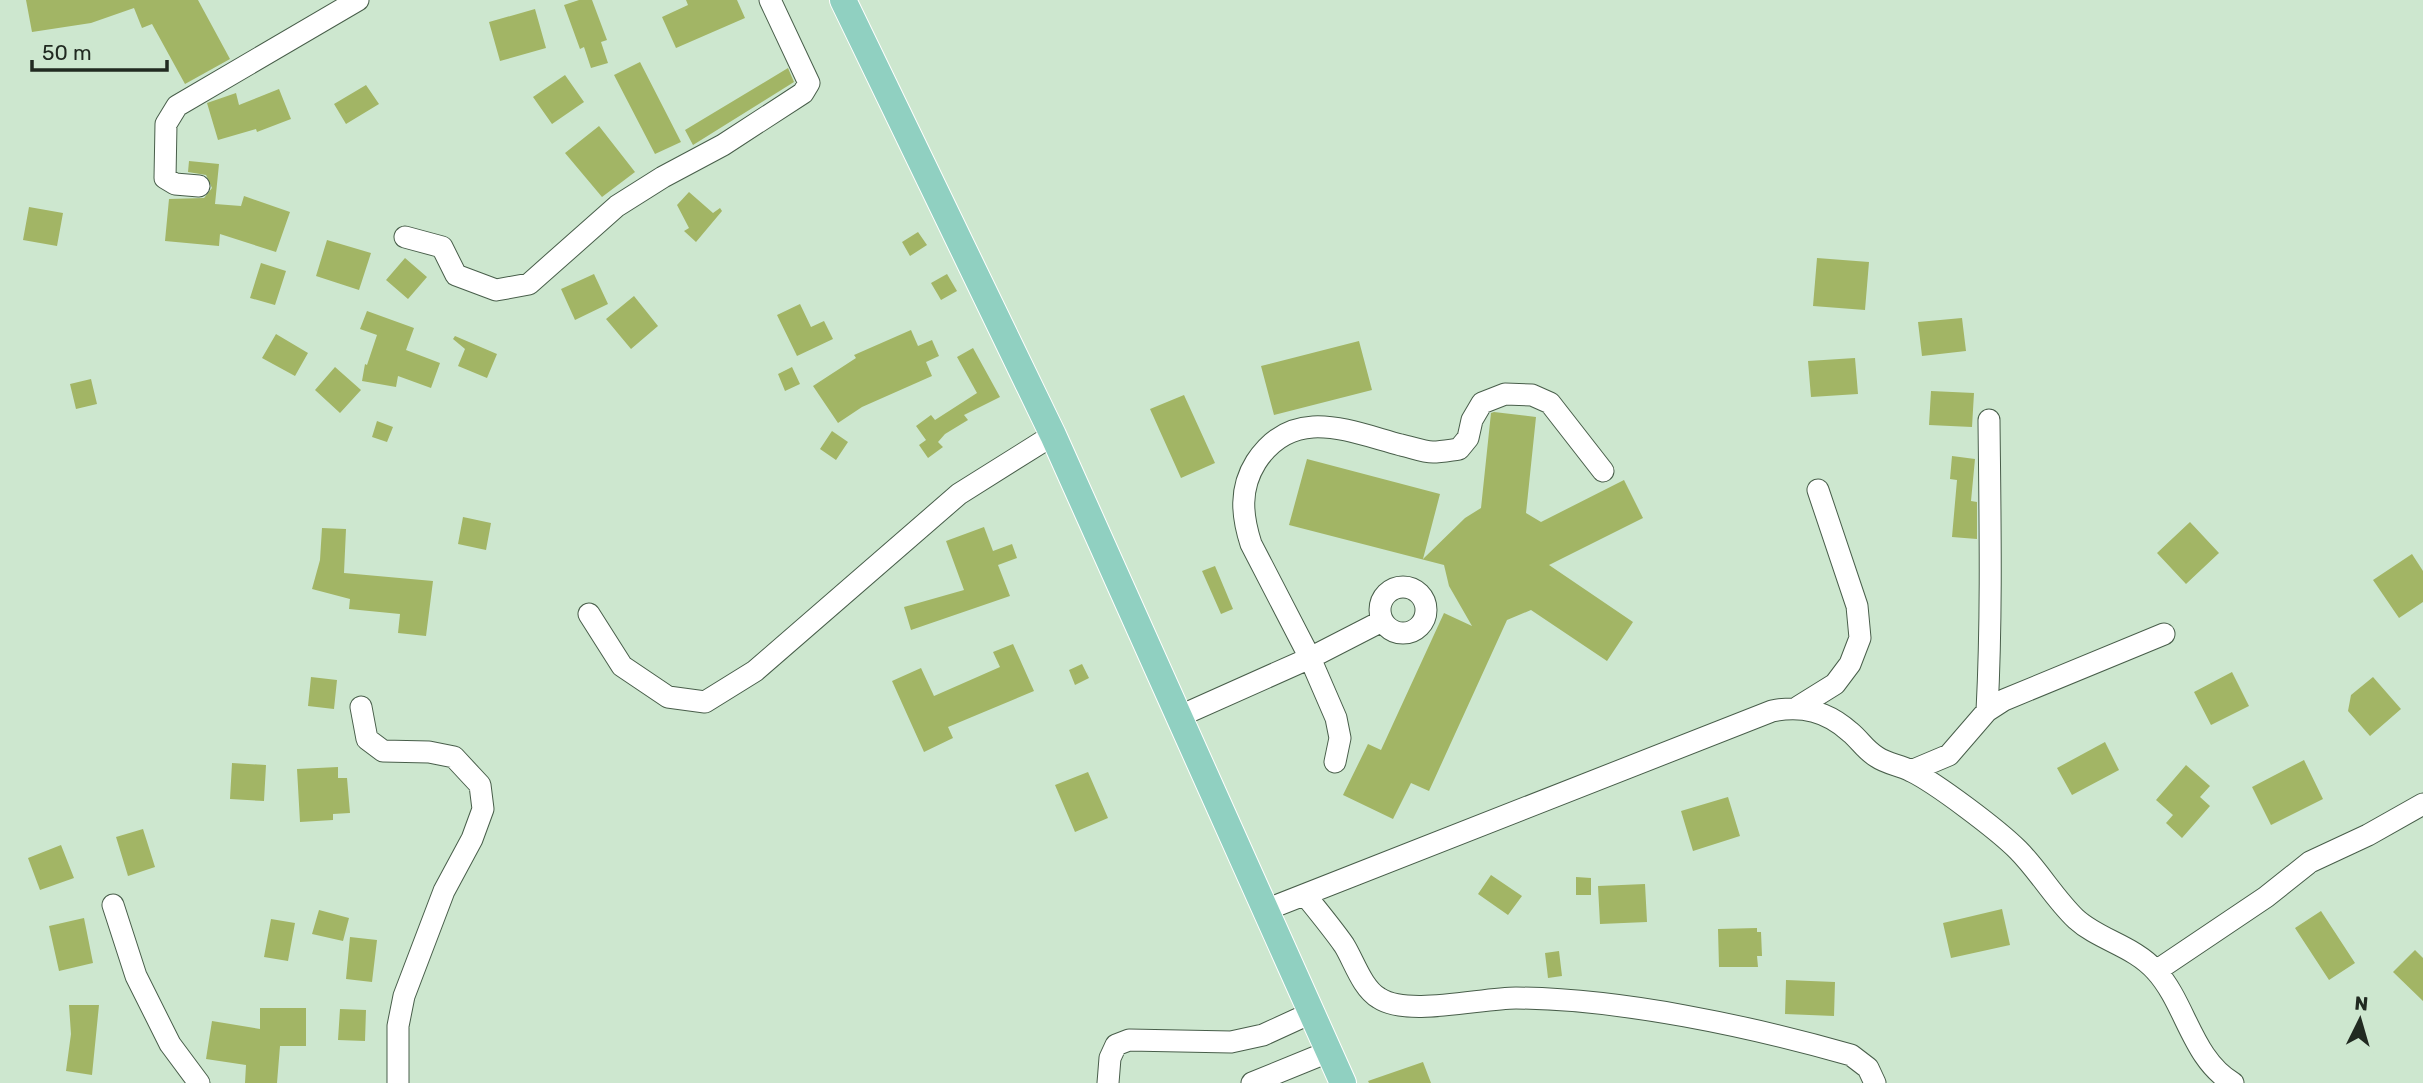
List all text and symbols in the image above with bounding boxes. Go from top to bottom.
scale bar [32,28,166,72]
text: 50 m [42,40,92,65]
north arrow [2325,985,2395,1055]
text: N [2354,992,2369,1016]

